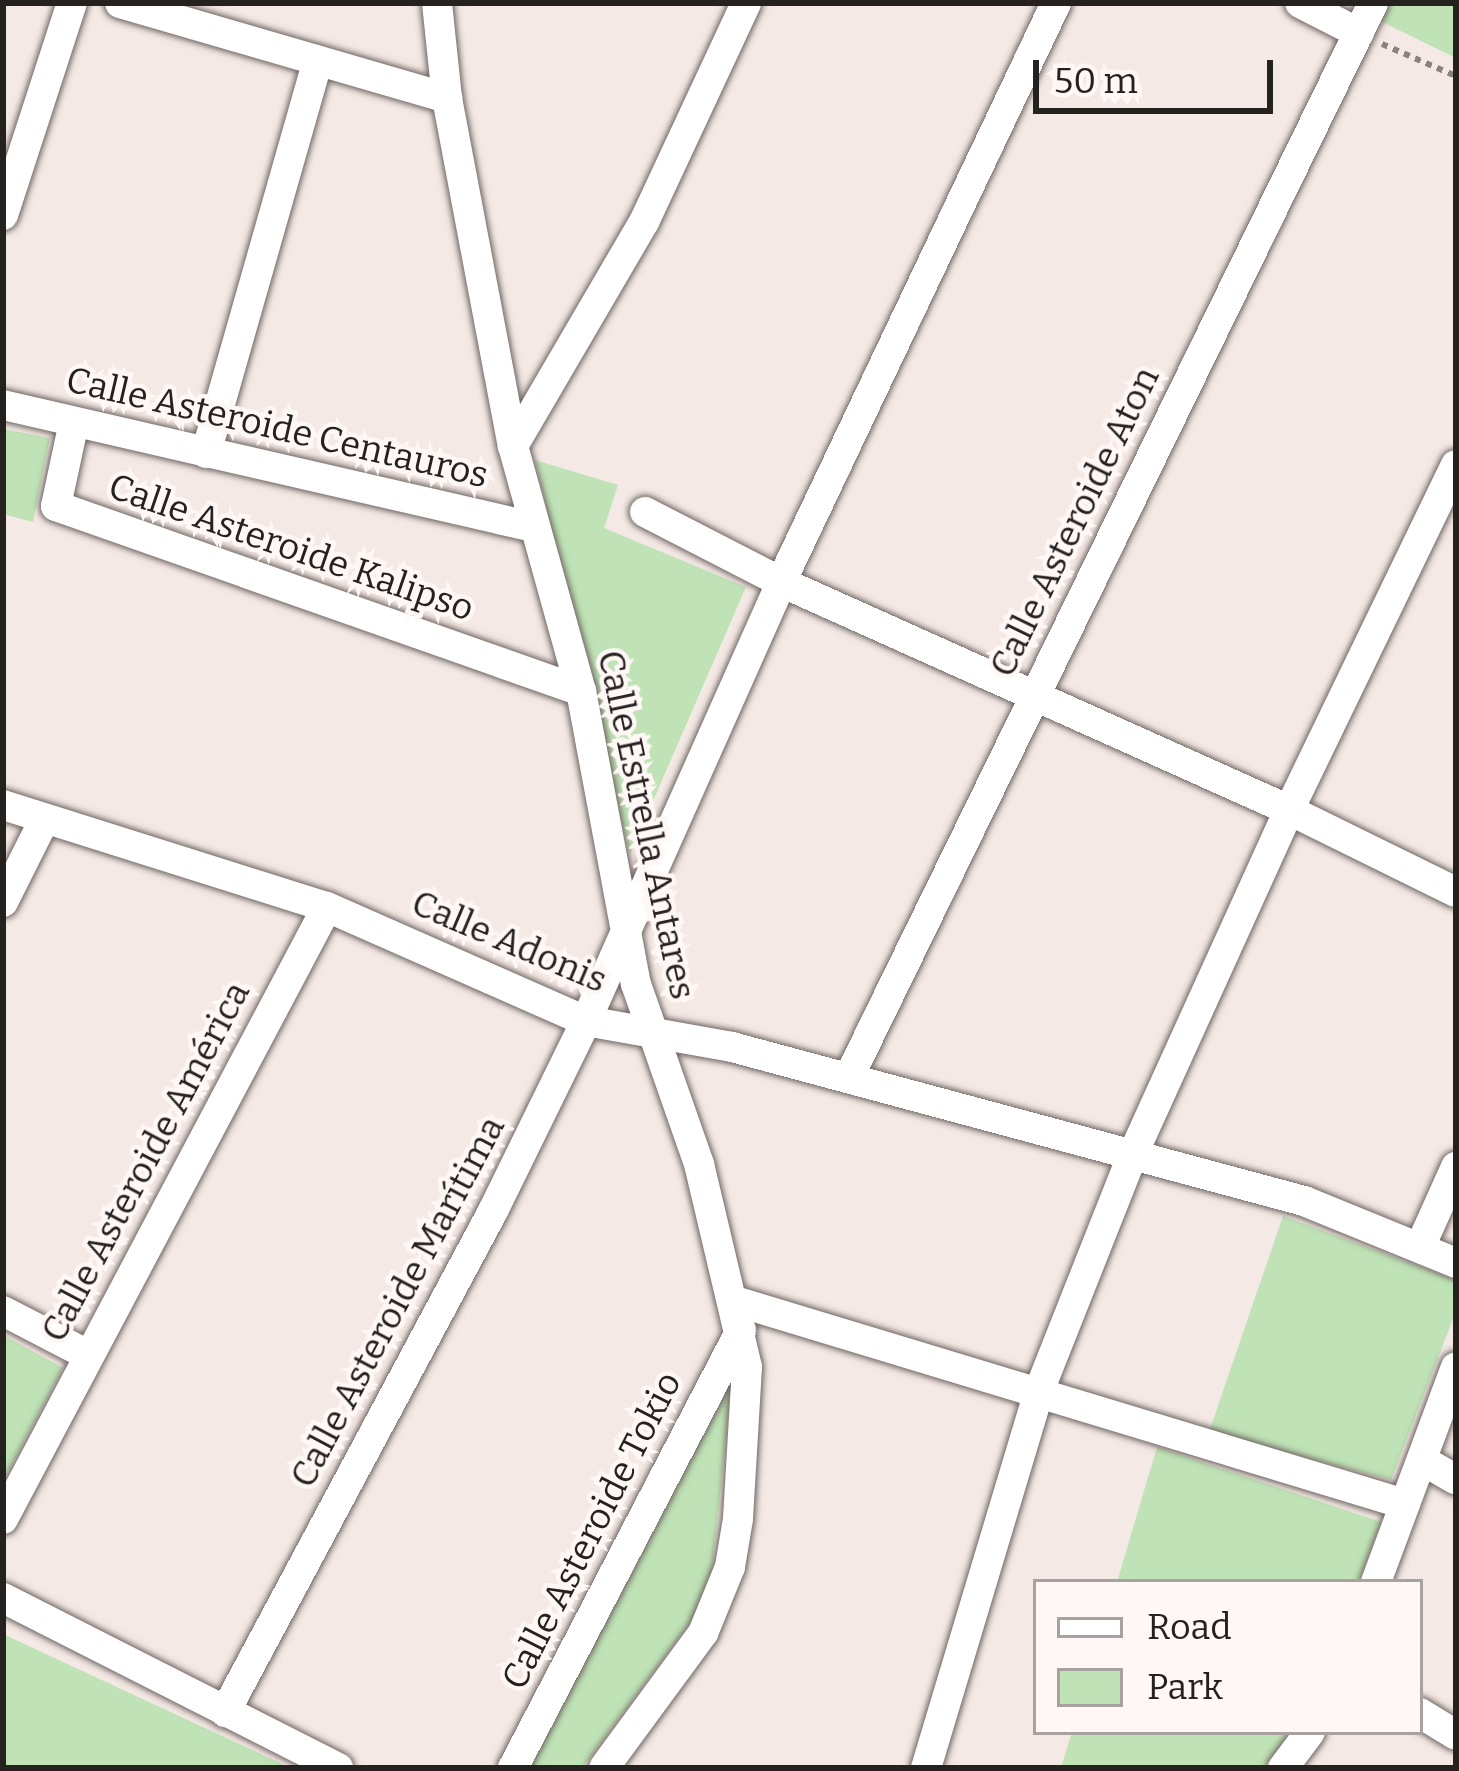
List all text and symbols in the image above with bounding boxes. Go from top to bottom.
scale bar [1039,36,1279,110]
text: 50 m [1054,59,1138,103]
street label: Calle Asteroide Centauros [62,358,492,498]
street label: Calle Asteroide Aton [981,360,1169,684]
street label: Calle Asteroide Kalipso [103,465,479,631]
street label: Calle Estrella Antares [588,647,704,1003]
street label: Calle Adonis [405,882,613,1002]
street label: Calle Asteroide América [33,975,259,1349]
street label: Calle Asteroide Marítima [282,1109,514,1495]
street label: Calle Asteroide Tokio [493,1365,691,1697]
legend [1033,1579,1423,1735]
text: Road [1147,1605,1232,1649]
text: Park [1147,1665,1223,1709]

